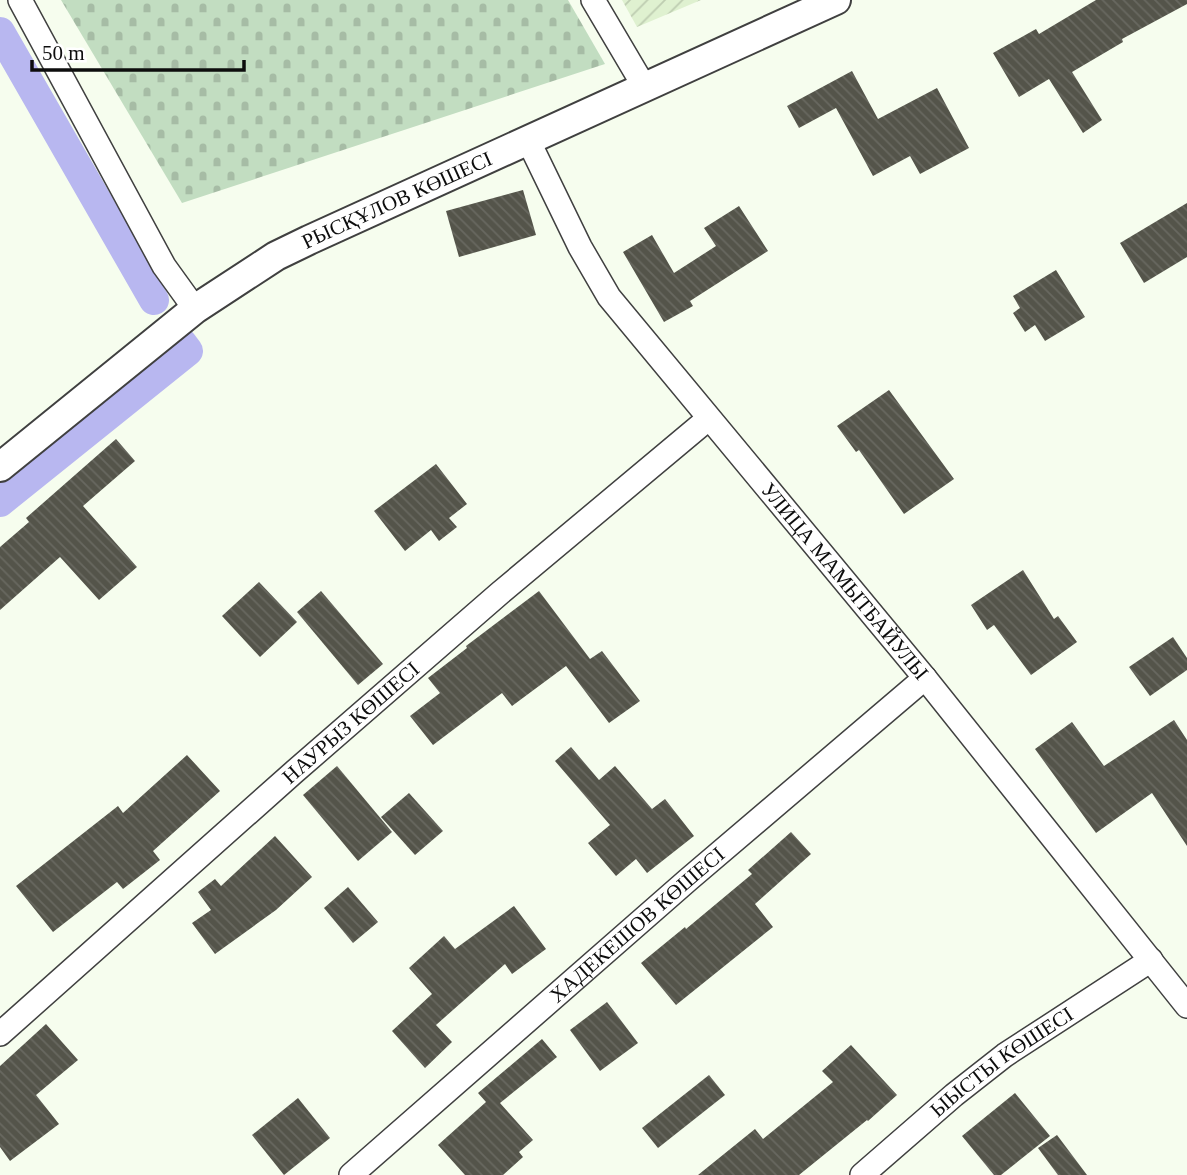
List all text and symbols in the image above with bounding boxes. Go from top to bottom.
scale bar [32,28,243,72]
text: 50 m [42,41,85,65]
street label: РЫСҚҰЛОВ КӨШЕСІ [298,146,496,254]
street label: УЛИЦА МАМЫТБАЙУЛЫ [756,478,933,684]
street label: НАУРЫЗ КӨШЕСІ [277,657,424,789]
street label: ХАДЕКЕШОВ КӨШЕСІ [545,842,729,1008]
street label: ЫЫСТЫ КӨШЕСІ [925,1002,1078,1122]

